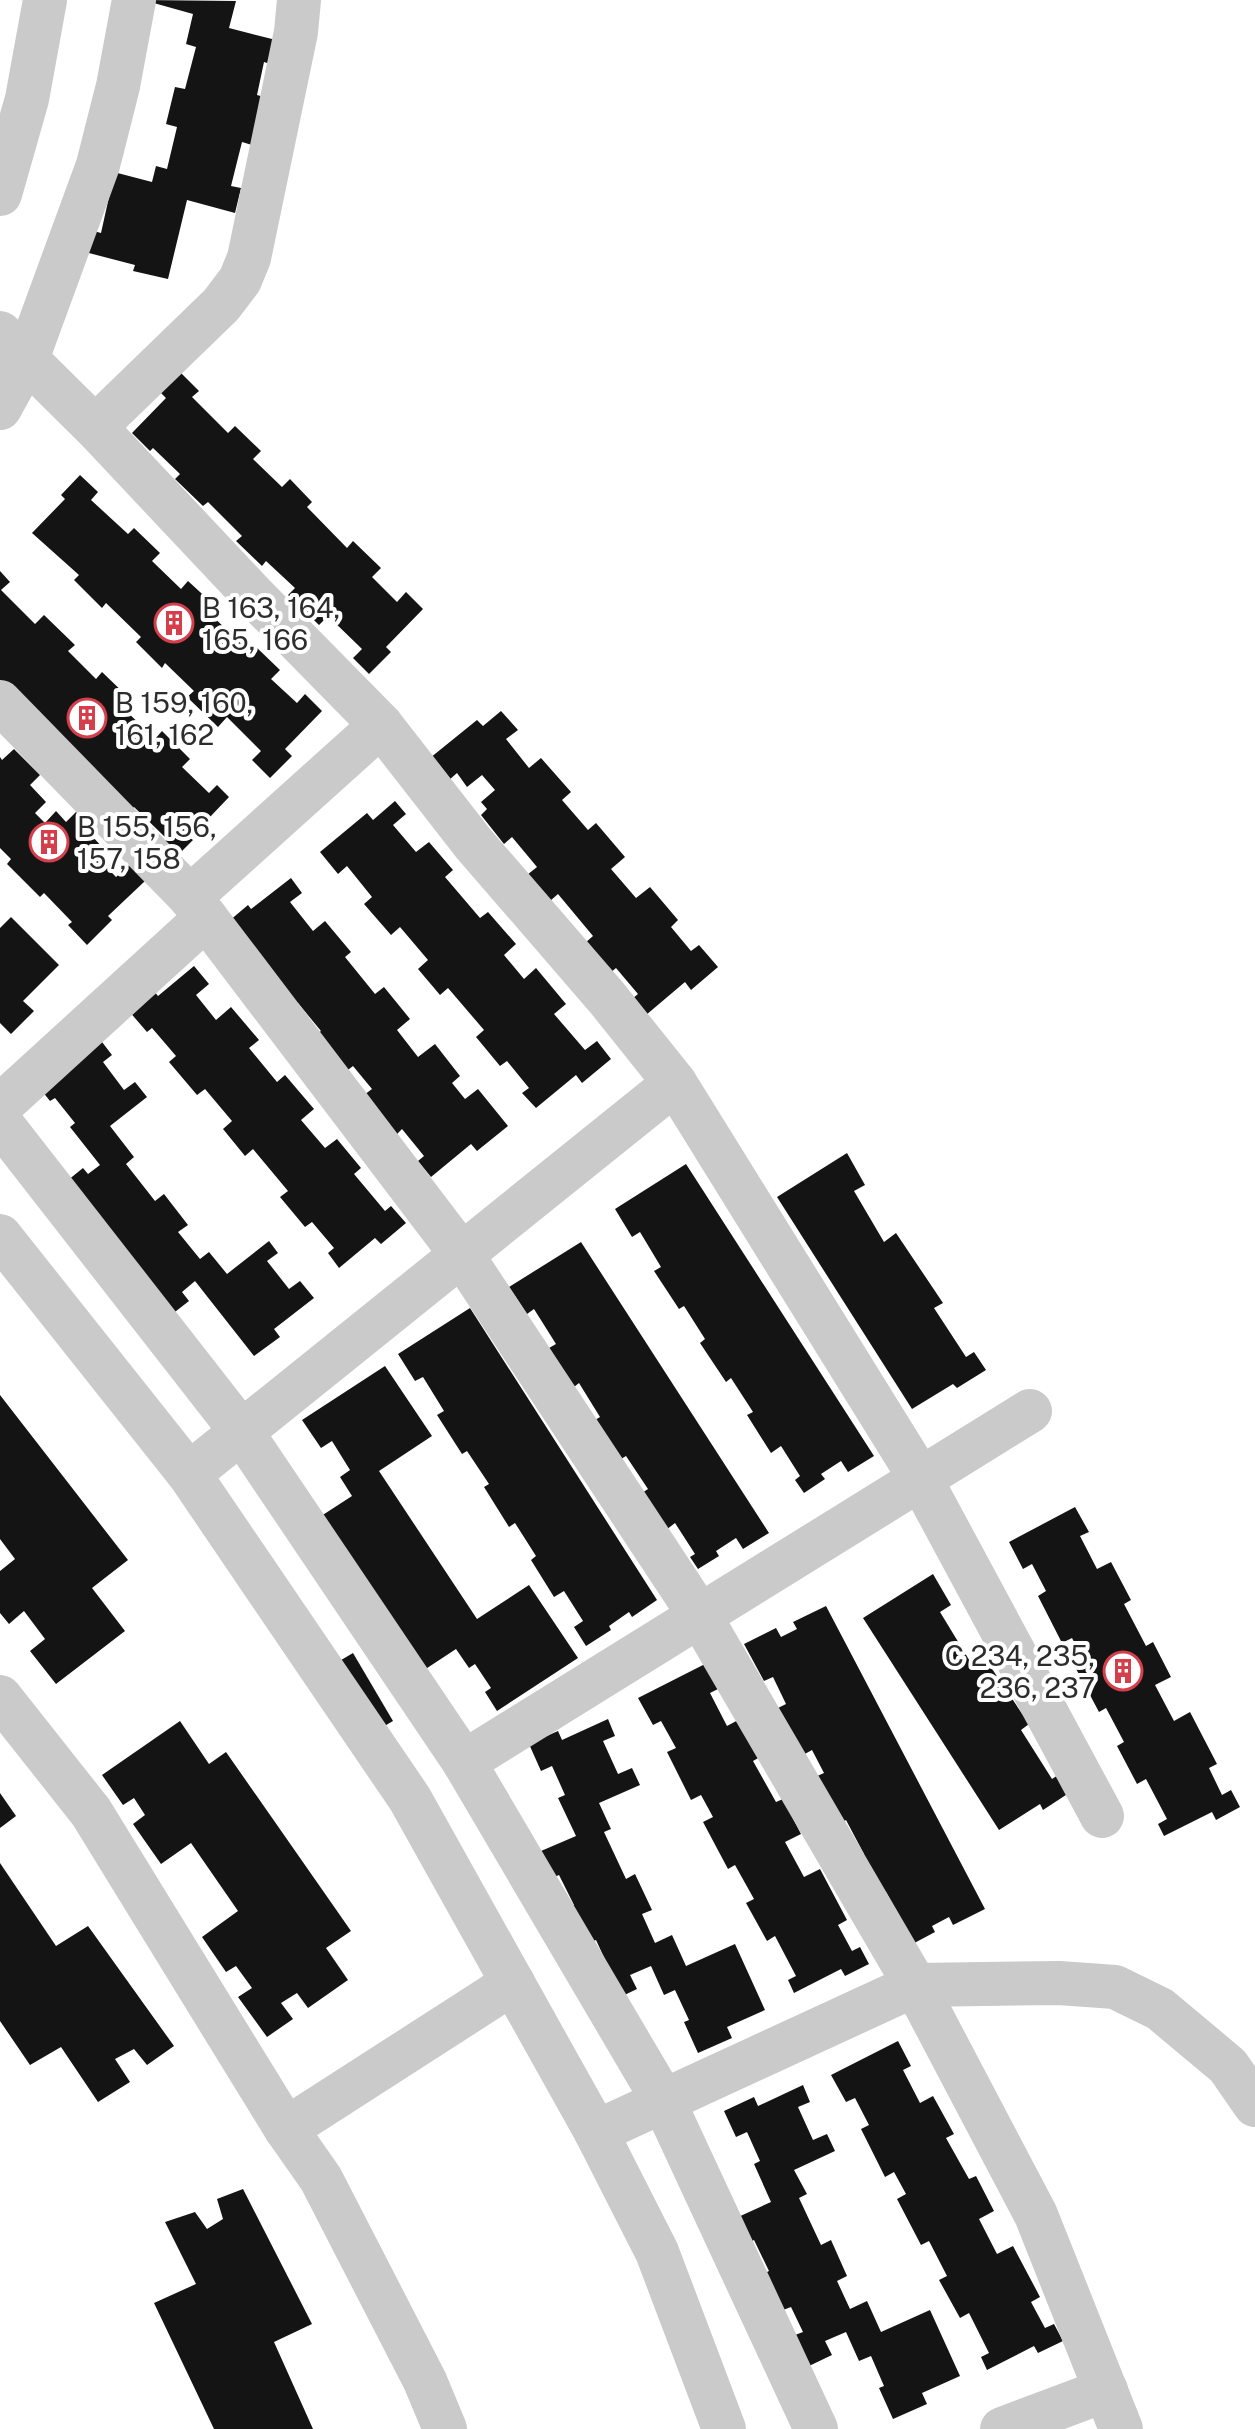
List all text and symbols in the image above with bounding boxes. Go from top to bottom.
place label: B 163, 164, 165, 166 [202,591,340,656]
building icon: B 163, 164, 165, 166 [153,602,195,644]
place label: B 159, 160, 161, 162 [115,686,253,751]
building icon: B 159, 160, 161, 162 [66,697,108,739]
place label: B 155, 156, 157, 158 [77,810,217,875]
building icon: B 155, 156, 157, 158 [28,821,70,863]
place label: C 234, 235, 236, 237 [945,1639,1095,1704]
building icon: C 234, 235, 236, 237 [1102,1650,1144,1692]

